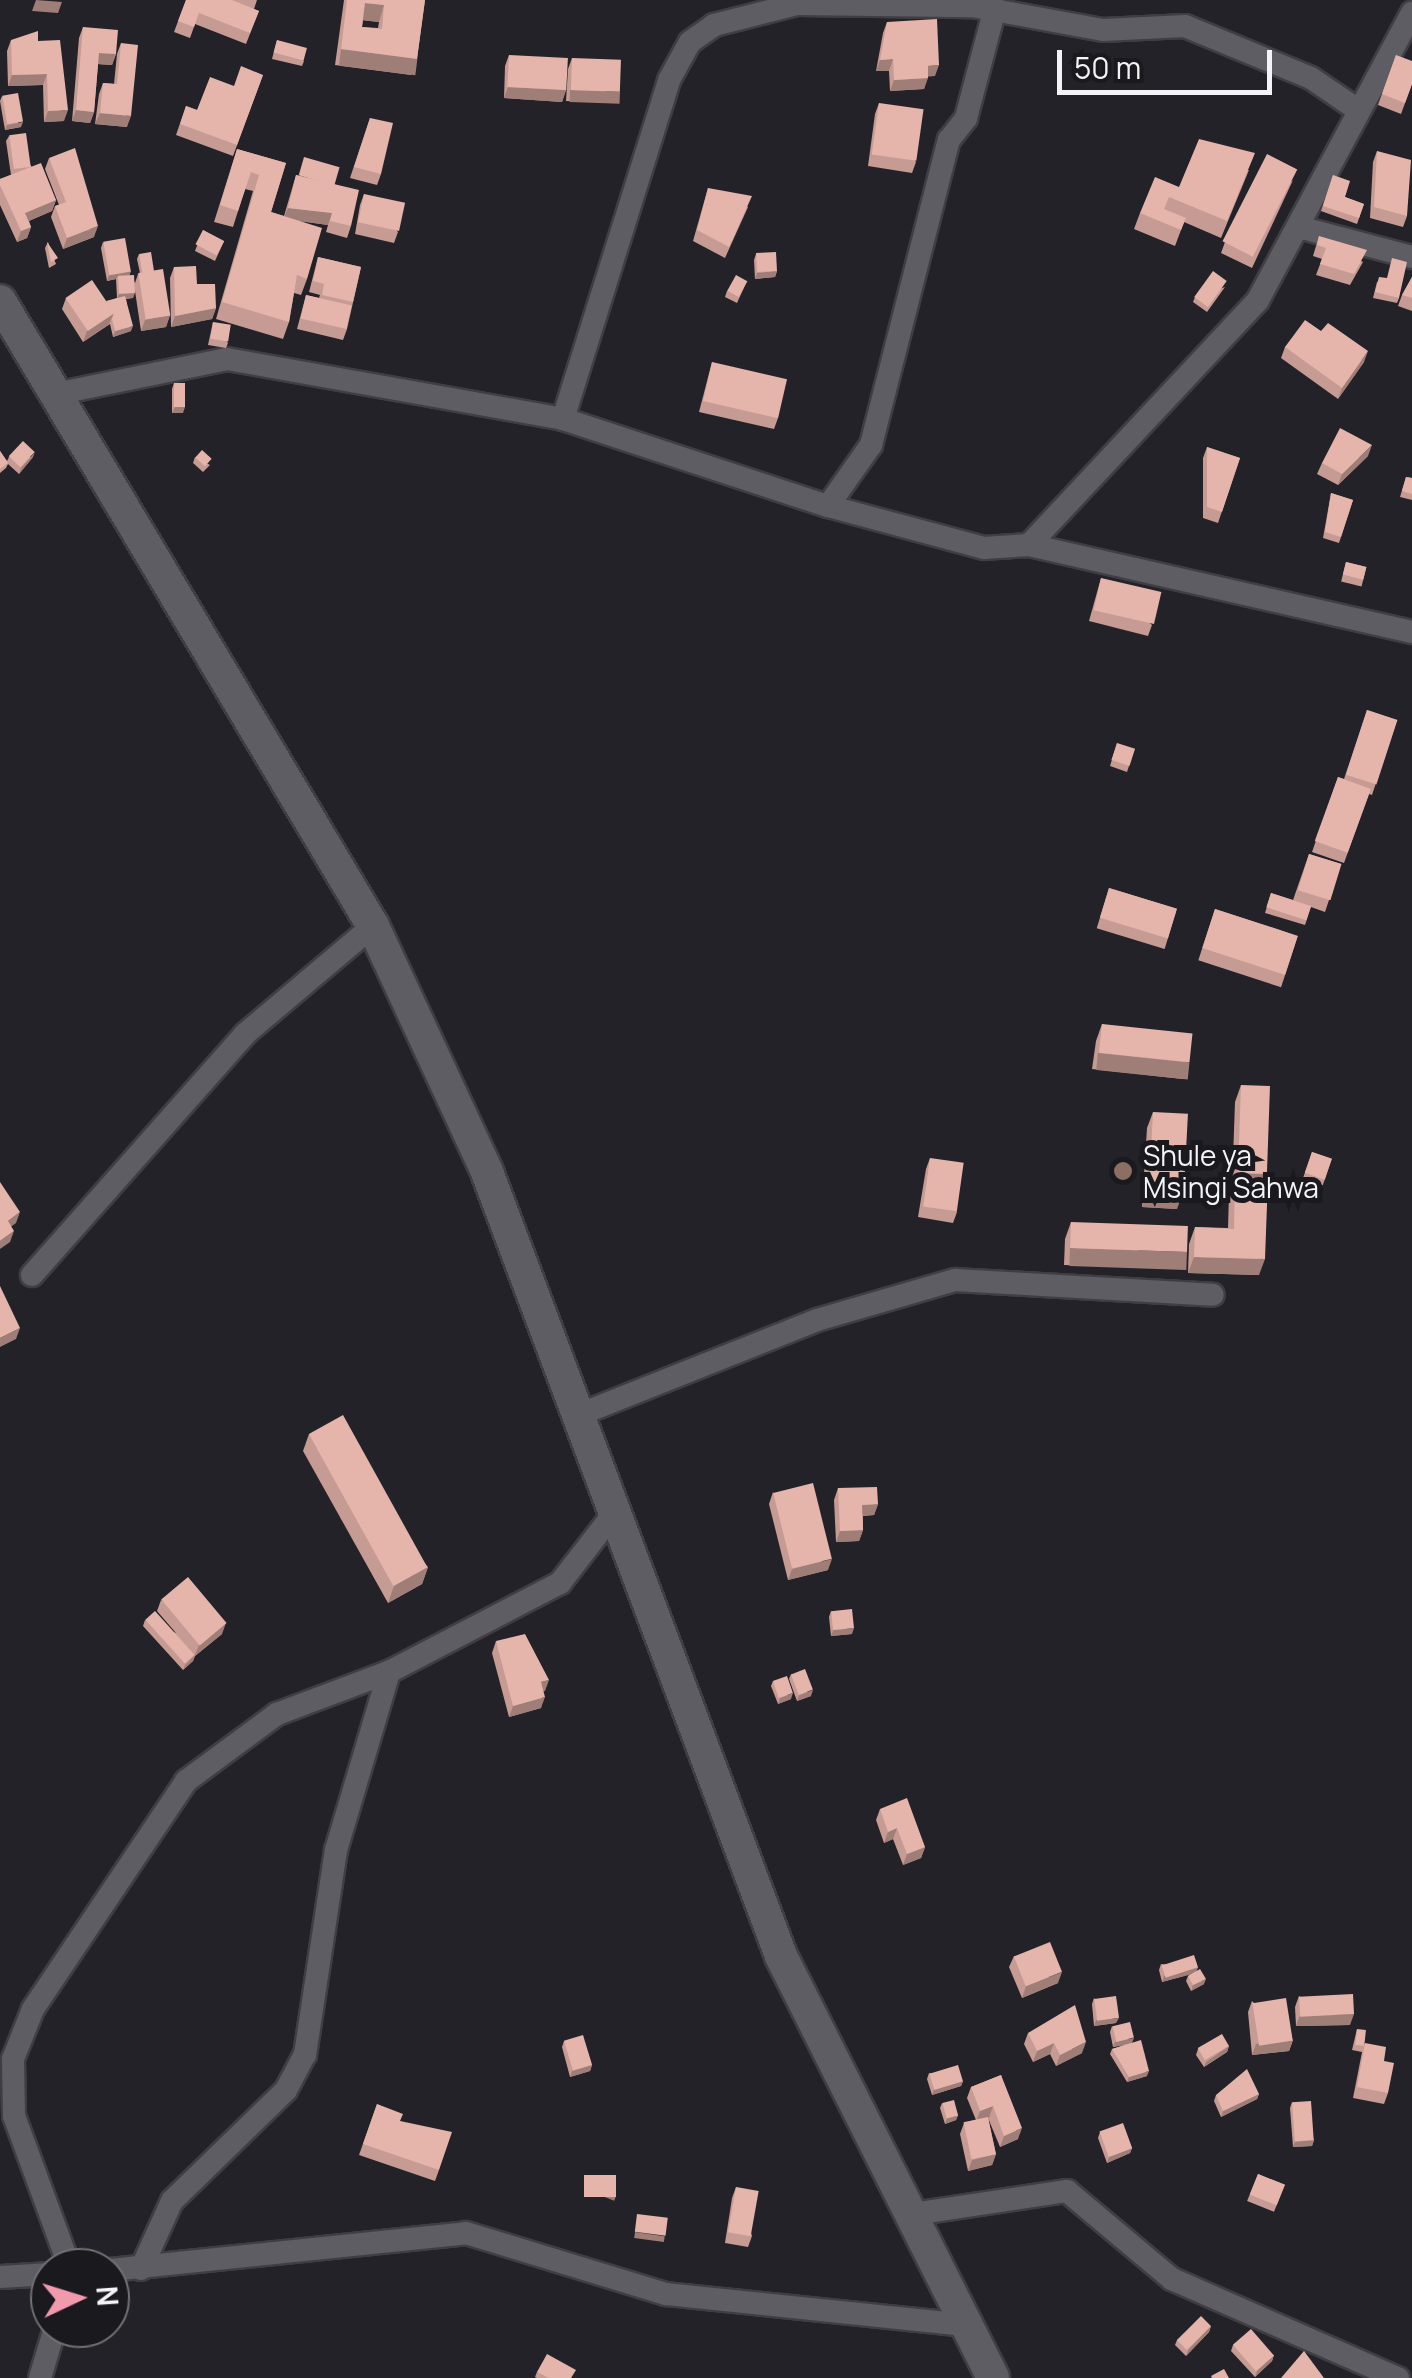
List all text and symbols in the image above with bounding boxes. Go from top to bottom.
scale bar [1062,30,1277,92]
text: 50 m [1074,47,1141,88]
place label: Shule ya Msingi Sahwa [1143,1138,1319,1204]
marker: Shule ya Msingi Sahwa [1112,1160,1134,1182]
north arrow [30,2248,130,2348]
text: N [88,2285,128,2307]

